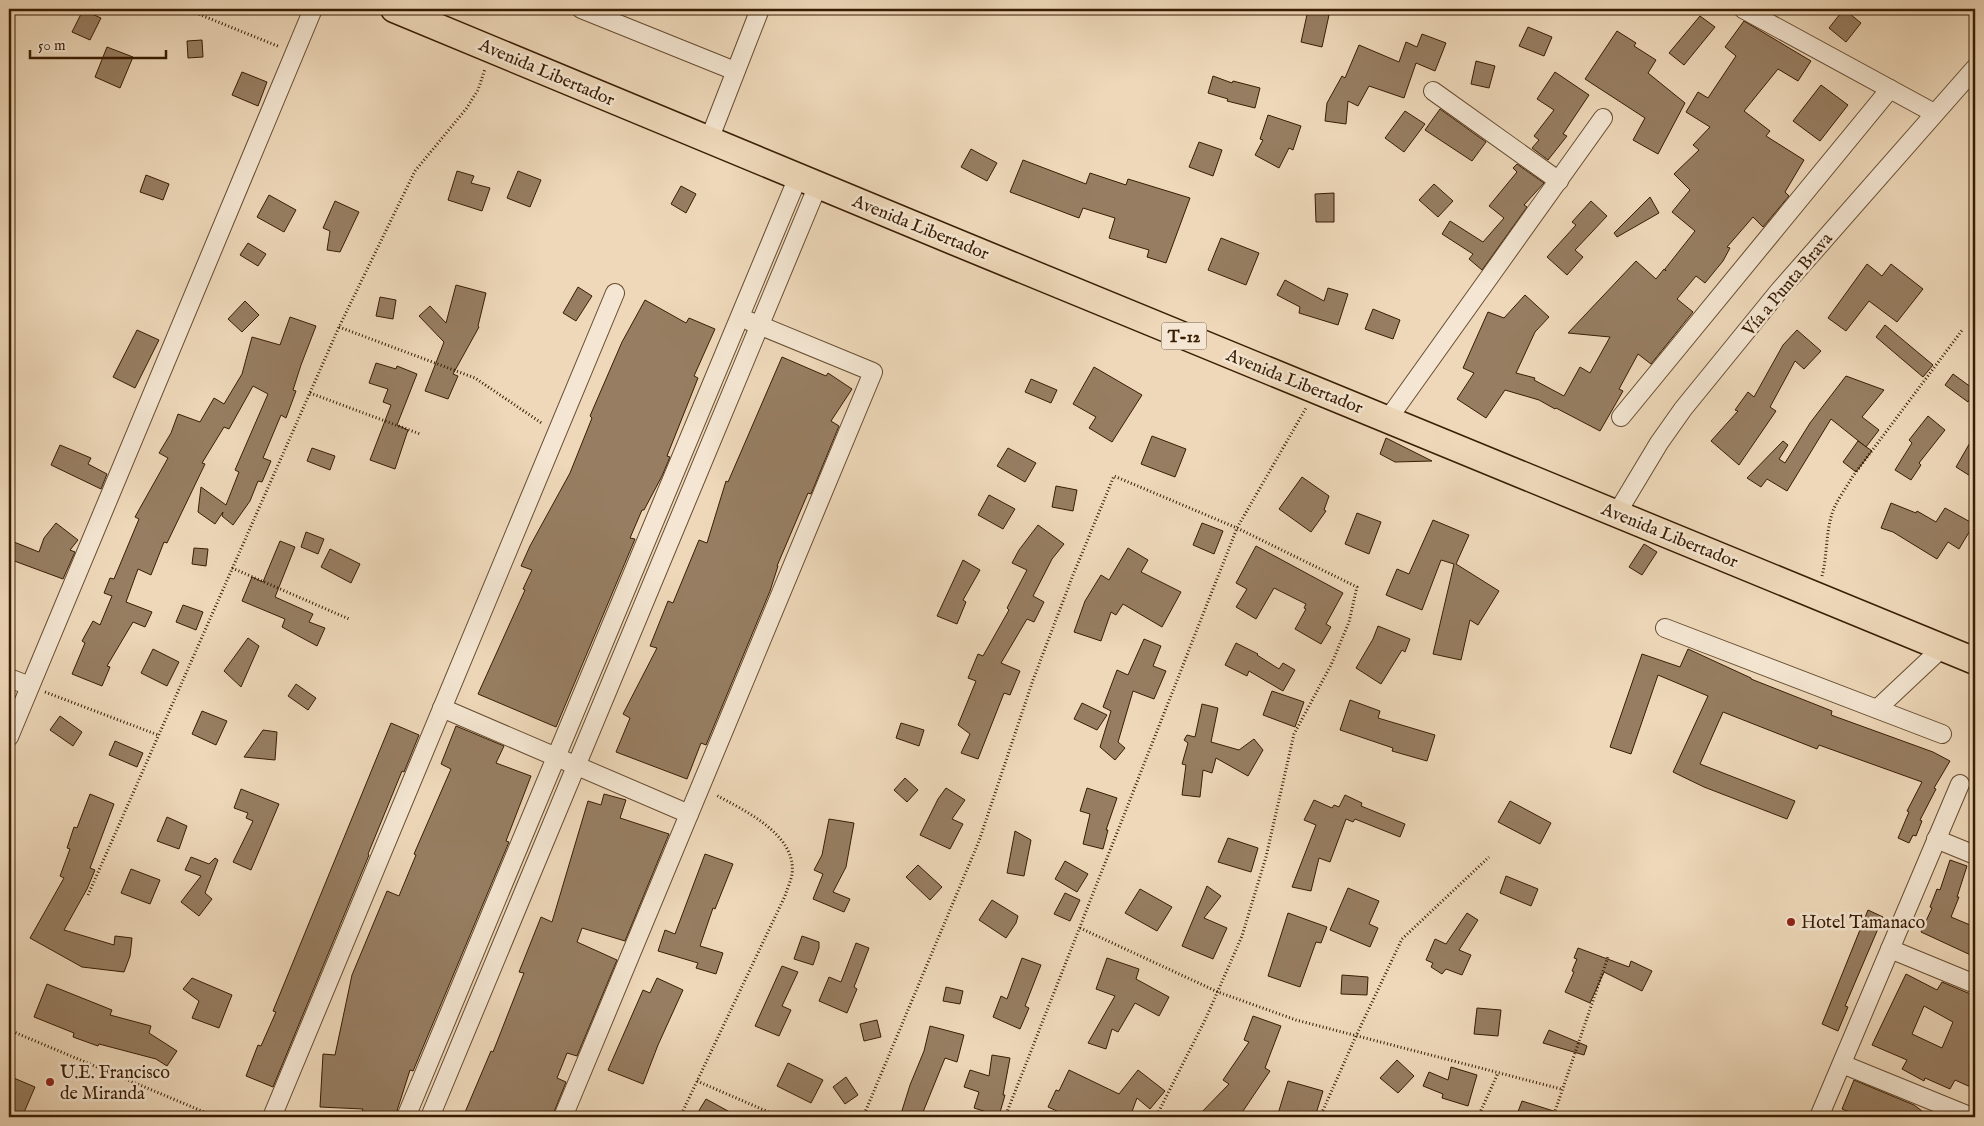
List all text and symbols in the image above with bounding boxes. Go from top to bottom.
scale bar [30,28,166,60]
street label: Avenida Libertador [474,34,618,113]
text: 50 m [38,36,66,55]
street label: Avenida Libertador [848,190,993,266]
street label: Vía a Punta Brava [1737,228,1838,342]
road number: T-12 [1162,322,1206,350]
street label: Avenida Libertador [1222,344,1367,420]
street label: Avenida Libertador [1597,498,1742,574]
place label: Hotel Tamanaco [1801,912,1925,935]
marker: Hotel Tamanaco [1785,916,1797,928]
place label: U.E. Francisco de Miranda [60,1062,170,1106]
marker: U.E. Francisco de Miranda [44,1076,56,1088]

